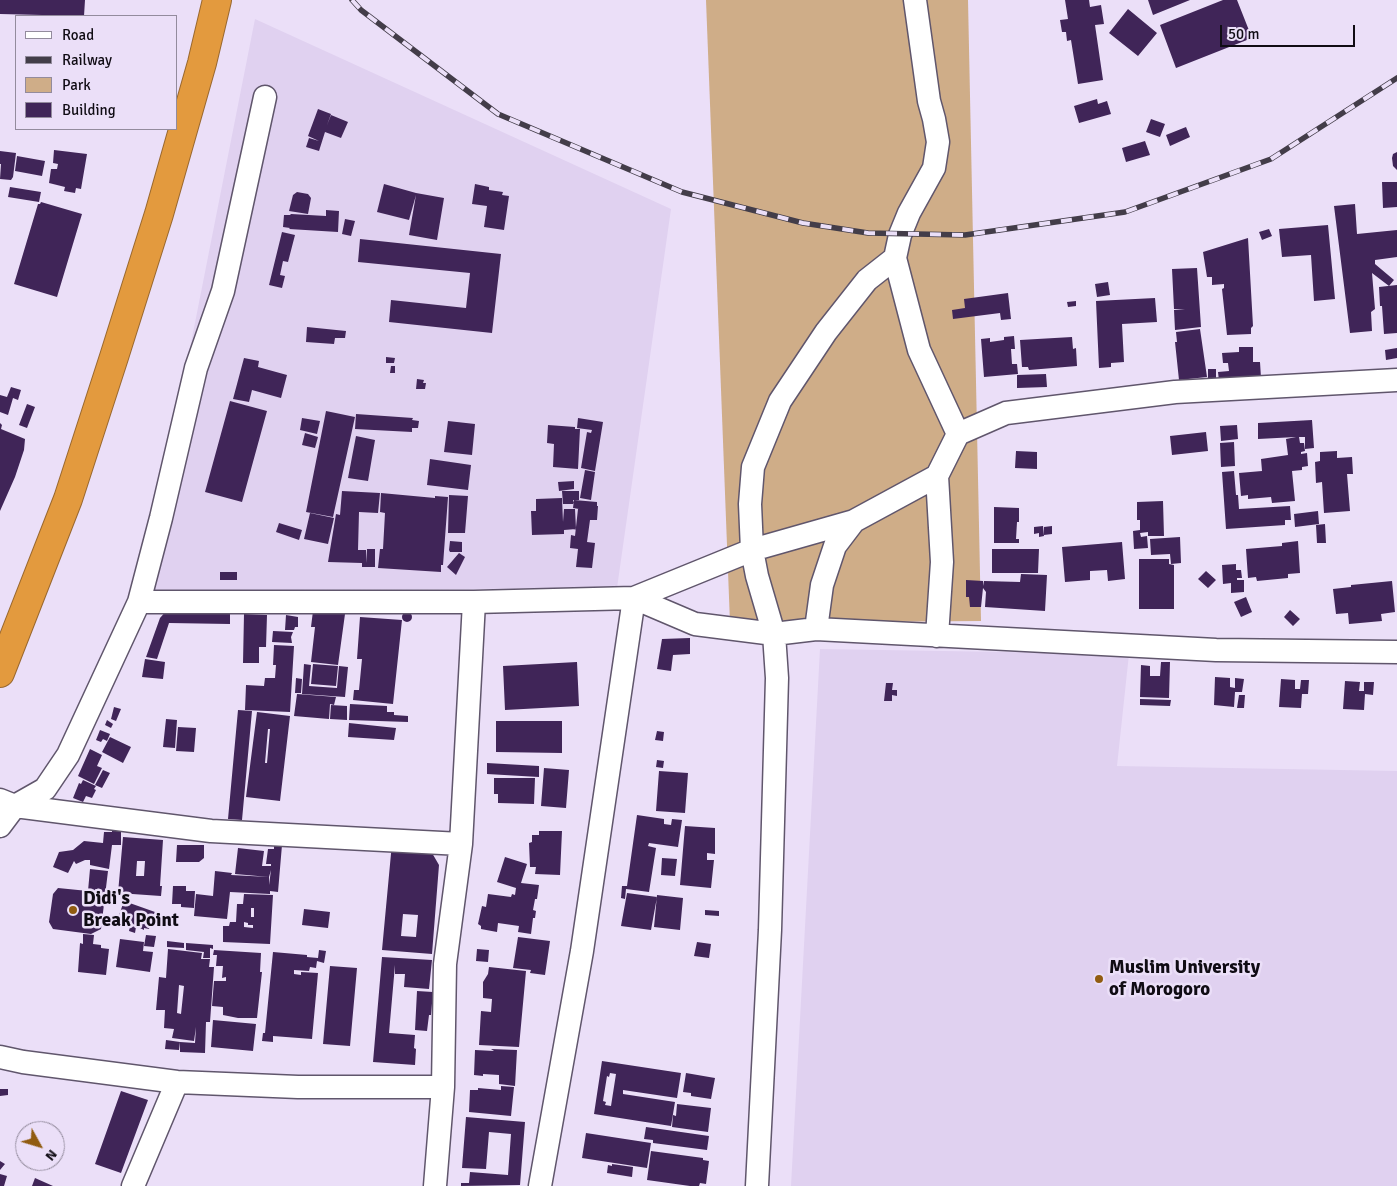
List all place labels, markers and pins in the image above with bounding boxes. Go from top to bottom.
place label: Didi's Break Point [83,888,179,932]
marker: Didi's Break Point [67,904,79,916]
place label: Muslim University of Morogoro [1109,957,1260,1001]
marker: Muslim University of Morogoro [1093,973,1105,985]

